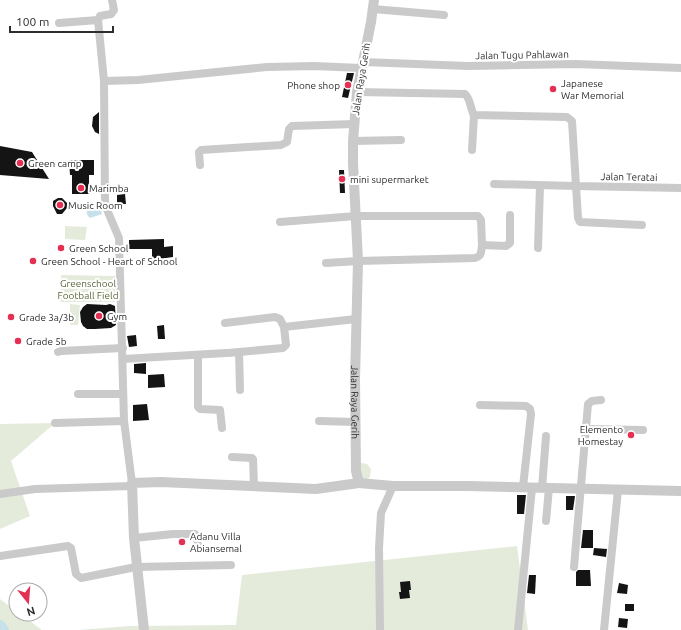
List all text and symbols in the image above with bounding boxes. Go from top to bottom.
scale bar [10,8,113,34]
text: 100 m [16,15,49,28]
street label: Jalan Raya Gerih [350,42,372,116]
street label: Jalan Tugu Pahlawan [475,49,569,61]
place label: Japanese War Memorial [561,78,624,101]
place label: Phone shop [287,80,340,91]
marker: Phone shop [343,80,353,90]
marker: Japanese War Memorial [548,84,558,94]
marker: Green camp [15,158,25,168]
place label: Green camp [28,158,82,169]
street label: Jalan Teratai [600,171,658,183]
marker: mini supermarket [337,174,347,184]
place label: mini supermarket [350,174,429,185]
marker: Marimba [76,183,86,193]
place label: Marimba [89,183,129,194]
marker: Music Room [55,200,65,210]
place label: Music Room [68,200,123,211]
marker: Green School [56,243,66,253]
place label: Green School [69,243,129,254]
marker: Green School - Heart of School [28,256,38,266]
place label: Green School - Heart of School [41,256,178,267]
park label: Greenschool Football Field [57,278,119,301]
marker: Gym [94,311,104,321]
place label: Gym [107,311,127,322]
marker: Grade 3a/3b [6,312,16,322]
place label: Grade 3a/3b [19,312,74,323]
marker: Grade 5b [13,336,23,346]
place label: Grade 5b [26,336,67,347]
street label: Jalan Raya Gerih [349,365,361,439]
place label: Elemento Homestay [578,424,623,447]
marker: Elemento Homestay [626,430,636,440]
place label: Adanu Villa Abiansemal [190,531,242,554]
marker: Adanu Villa Abiansemal [177,537,187,547]
north arrow [8,582,48,622]
text: N [25,605,37,619]

